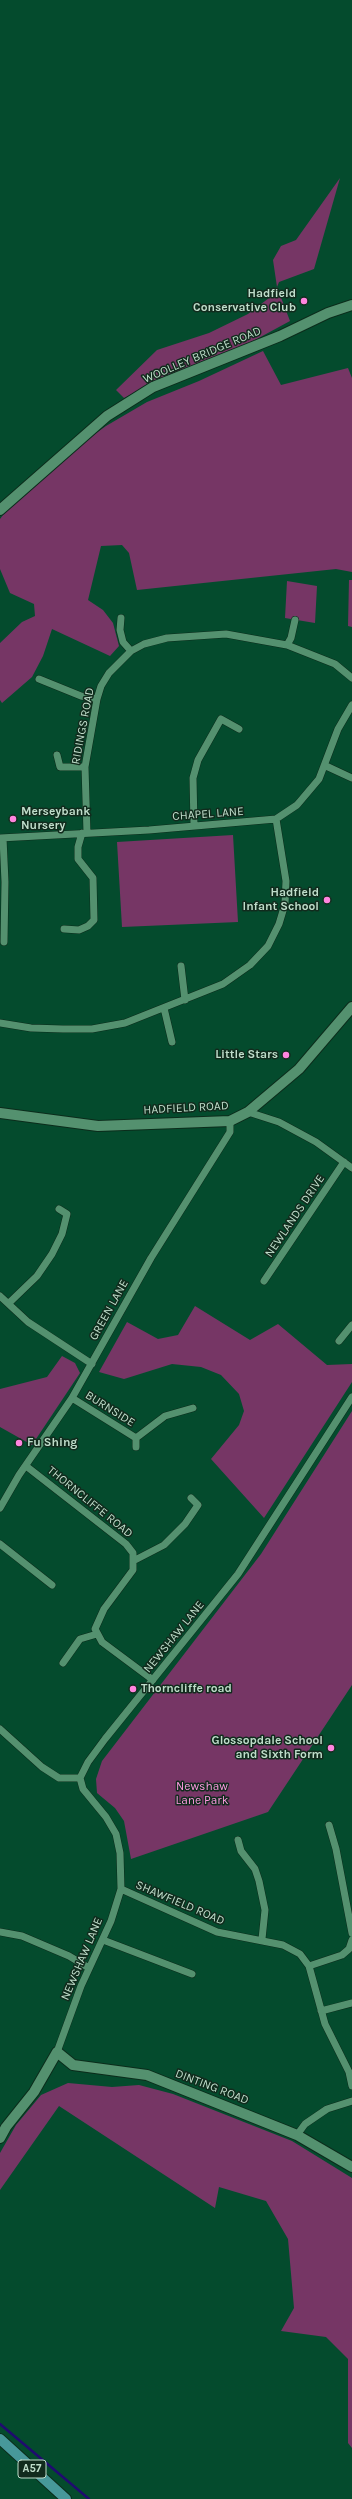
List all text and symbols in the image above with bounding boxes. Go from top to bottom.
place label: Hadfield Conservative Club [193,287,296,315]
marker: Hadfield Conservative Club [299,296,309,306]
street label: WOOLLEY BRIDGE ROAD [141,324,263,386]
street label: RIDINGS ROAD [68,686,98,766]
street label: CHAPEL LANE [172,804,244,824]
place label: Merseybank Nursery [21,805,90,833]
marker: Merseybank Nursery [8,814,18,824]
place label: Hadfield Infant School [242,886,319,914]
marker: Hadfield Infant School [322,895,332,905]
place label: Little Stars [215,1048,278,1062]
marker: Little Stars [281,1050,291,1060]
street label: HADFIELD ROAD [143,1099,229,1117]
street label: NEWLANDS DRIVE [262,1172,328,1260]
street label: GREEN LANE [86,1277,132,1343]
street label: BURNSIDE [82,1388,138,1430]
place label: Fu Shing [27,1436,77,1450]
marker: Fu Shing [14,1438,24,1448]
street label: THORNCLIFFE ROAD [44,1463,136,1541]
street label: NEWSHAW LANE [141,1598,207,1676]
place label: Thorncliffe road [141,1682,232,1696]
marker: Thorncliffe road [128,1684,138,1694]
place label: Glossopdale School and Sixth Form [212,1734,323,1762]
marker: Glossopdale School and Sixth Form [326,1743,336,1753]
park label: Newshaw Lane Park [176,1780,228,1808]
street label: SHAWFIELD ROAD [133,1878,227,1928]
street label: NEWSHAW LANE [58,1915,106,2003]
street label: DINTING ROAD [173,2066,251,2108]
road number: A57 [18,2460,46,2478]

